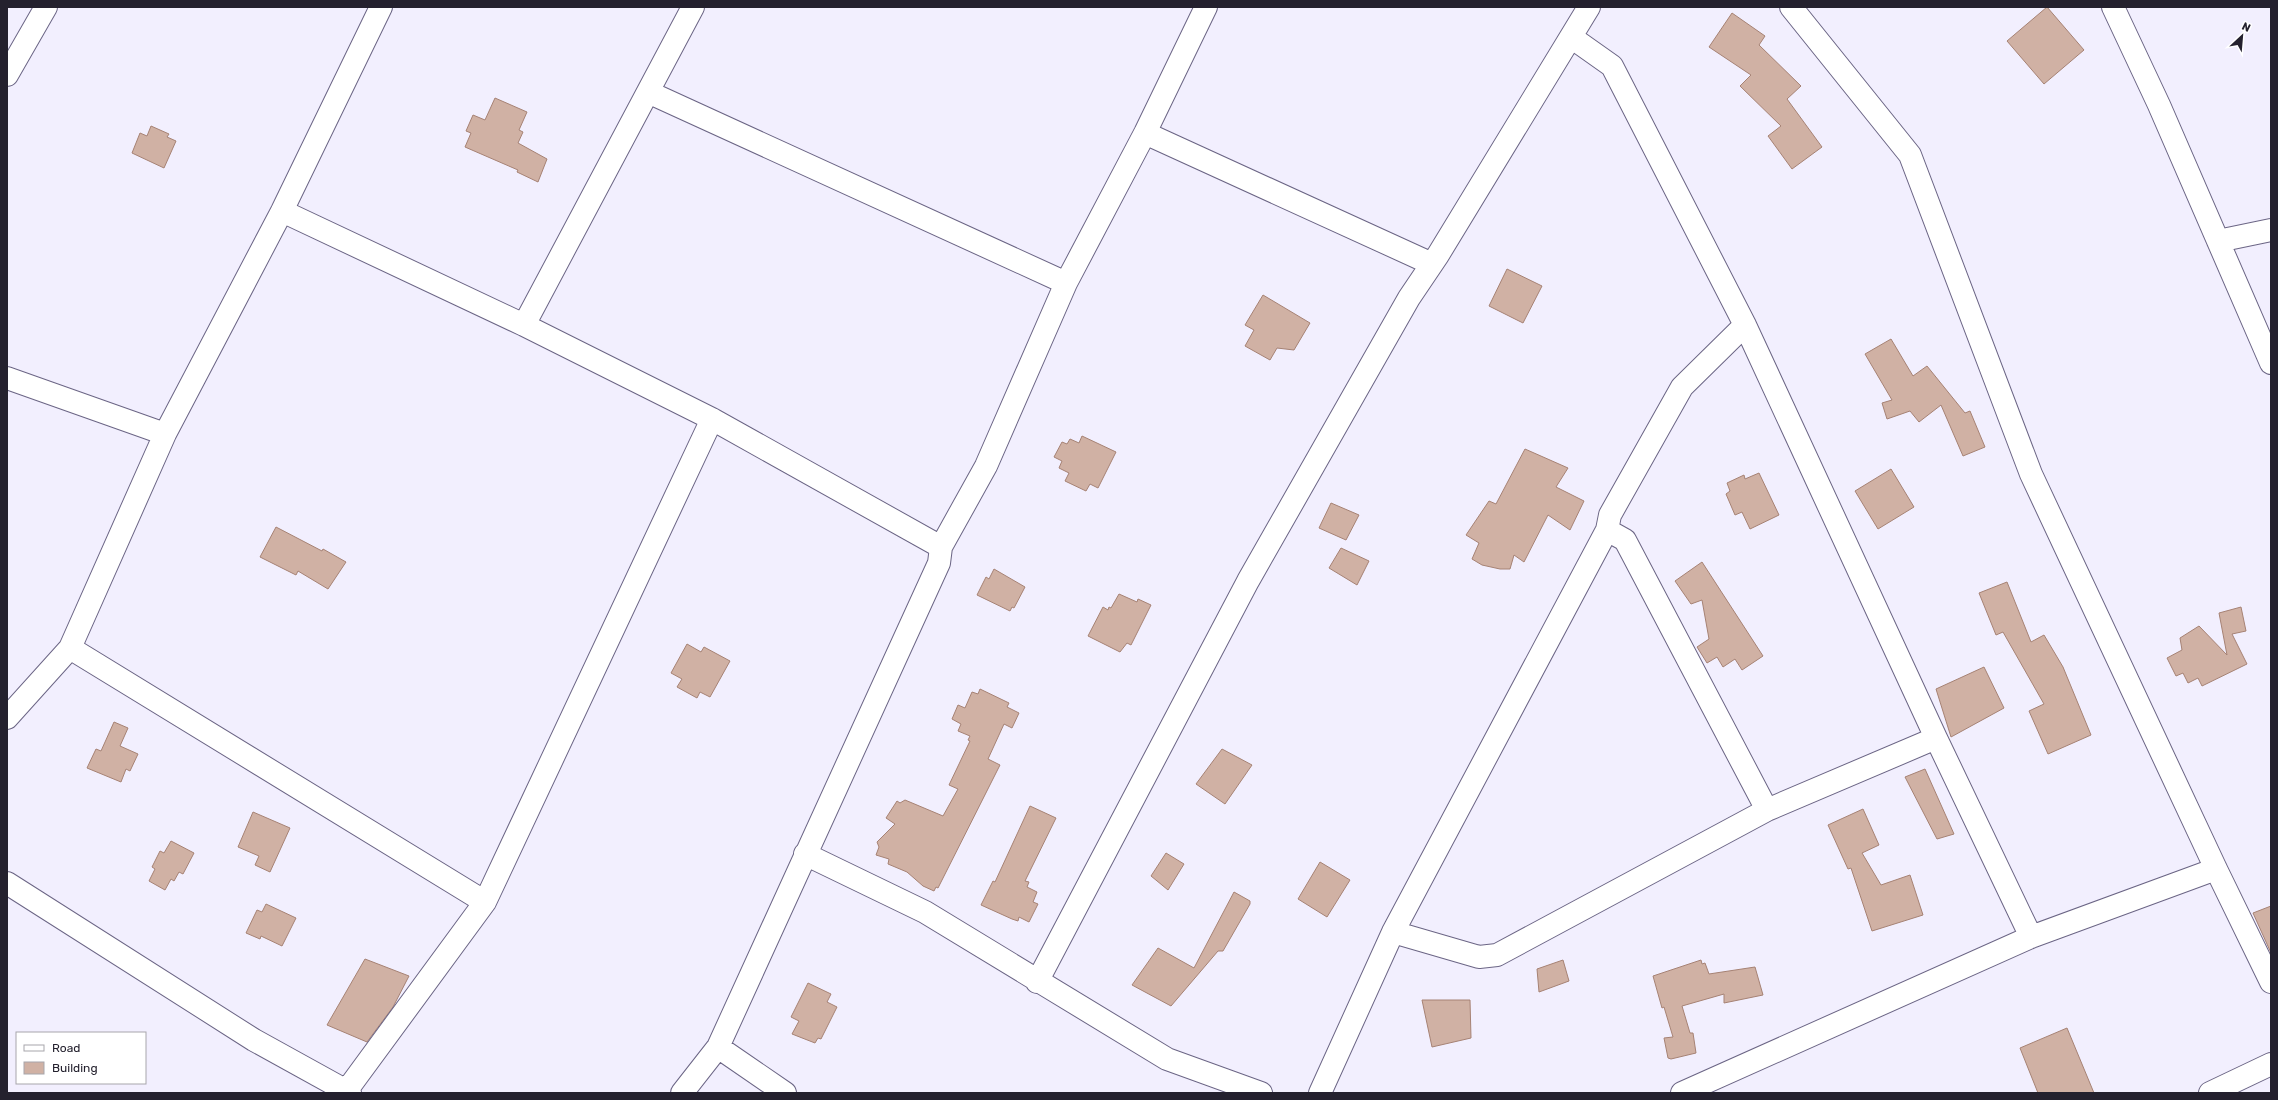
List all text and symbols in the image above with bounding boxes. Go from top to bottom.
north arrow [2222,16,2262,56]
text: N [2240,20,2253,35]
legend [16,1032,146,1084]
text: Road [52,1041,80,1055]
text: Building [52,1061,98,1075]

